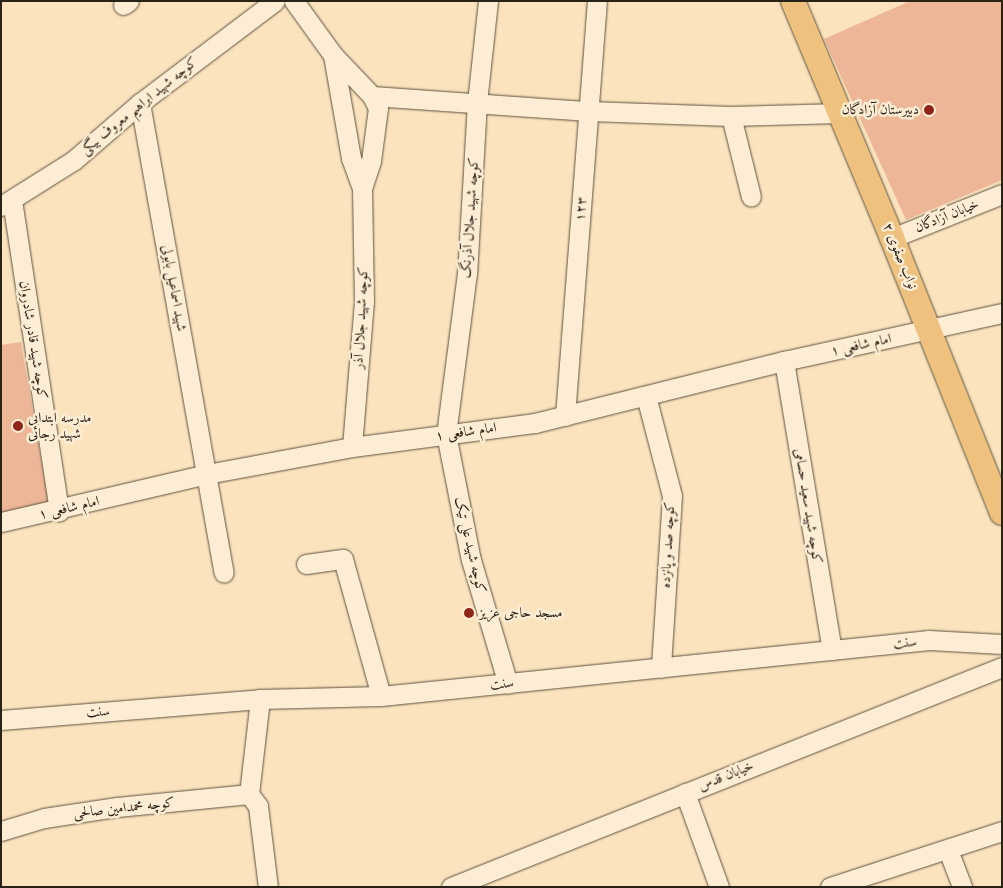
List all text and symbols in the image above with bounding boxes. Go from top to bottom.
street label: کوچه شهید ابراهیم معروف بیگی [77,54,201,158]
place label: دبیرستان آزادگان [842,102,919,118]
marker: دبیرستان آزادگان [923,104,935,116]
street label: کوچه شهید جلال آذرنگ [457,157,483,279]
street label: ۱۲۳ [572,196,590,222]
street label: خیابان آزادگان [912,196,982,236]
street label: نواب صفوی ۲ [879,220,921,292]
street label: شهید اسماعیل بابولی [158,243,190,333]
street label: کوچه شهید جلال آذر [350,266,372,370]
street label: کوچه شهید قادر شادروان [15,280,51,400]
street label: امام شافعی ۱ [829,330,893,360]
place label: مدرسه ابتدایی شهید رجائی [28,410,92,442]
street label: امام شافعی ۱ [434,419,498,445]
marker: مدرسه ابتدایی شهید رجائی [12,420,24,432]
street label: کوچه شهید سعید حسامی [791,447,825,565]
street label: امام شافعی ۱ [37,493,101,523]
street label: کوچه شهید علی تیک [451,495,489,595]
street label: کوچه صد و پانزده [657,501,679,589]
place label: مسجد حاجی عزیز [479,605,562,621]
marker: مسجد حاجی عزیز [463,607,475,619]
street label: سنت [892,633,918,653]
street label: سنت [489,674,515,694]
street label: سنت [86,703,110,721]
street label: خیابان قدس [696,757,756,795]
street label: کوچه محمدامین صالحی [73,794,175,822]

